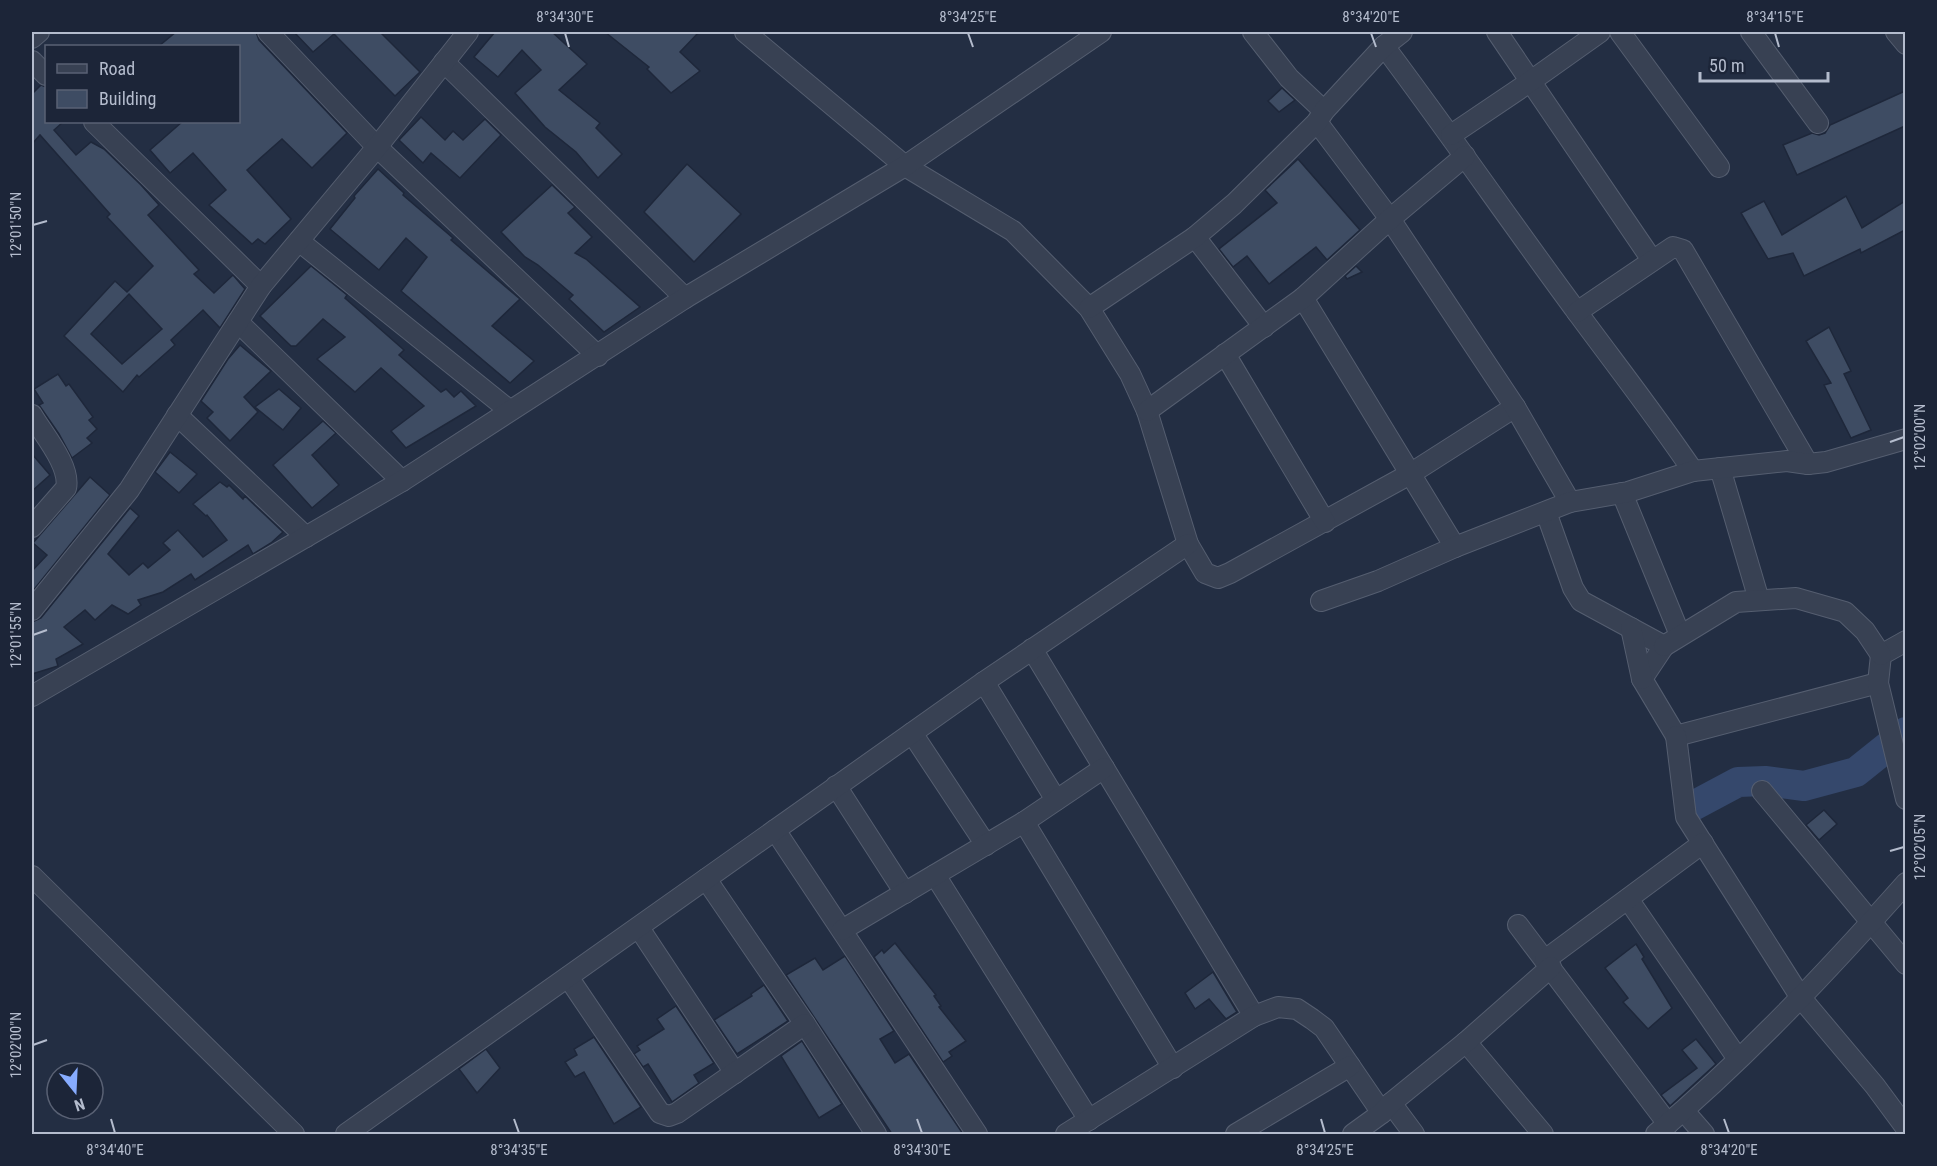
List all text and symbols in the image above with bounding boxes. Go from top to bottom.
text: 8°34'30"E [536,8,594,26]
text: 8°34'25"E [939,8,997,26]
text: 8°34'20"E [1342,8,1400,26]
text: 8°34'15"E [1746,8,1804,26]
legend [45,45,240,123]
scale bar [1700,45,1828,83]
text: 50 m [1709,55,1744,76]
text: Road [99,58,135,79]
text: Building [99,88,156,109]
text: 12°01'50"N [7,192,25,258]
text: 12°02'00"N [1911,404,1929,470]
text: 12°01'55"N [7,602,25,668]
text: 12°02'05"N [1911,814,1929,880]
text: 12°02'00"N [7,1012,25,1078]
north arrow [45,1061,105,1121]
text: N [72,1094,87,1115]
text: 8°34'40"E [86,1141,144,1159]
text: 8°34'35"E [490,1141,548,1159]
text: 8°34'30"E [893,1141,951,1159]
text: 8°34'25"E [1296,1141,1354,1159]
text: 8°34'20"E [1700,1141,1758,1159]

